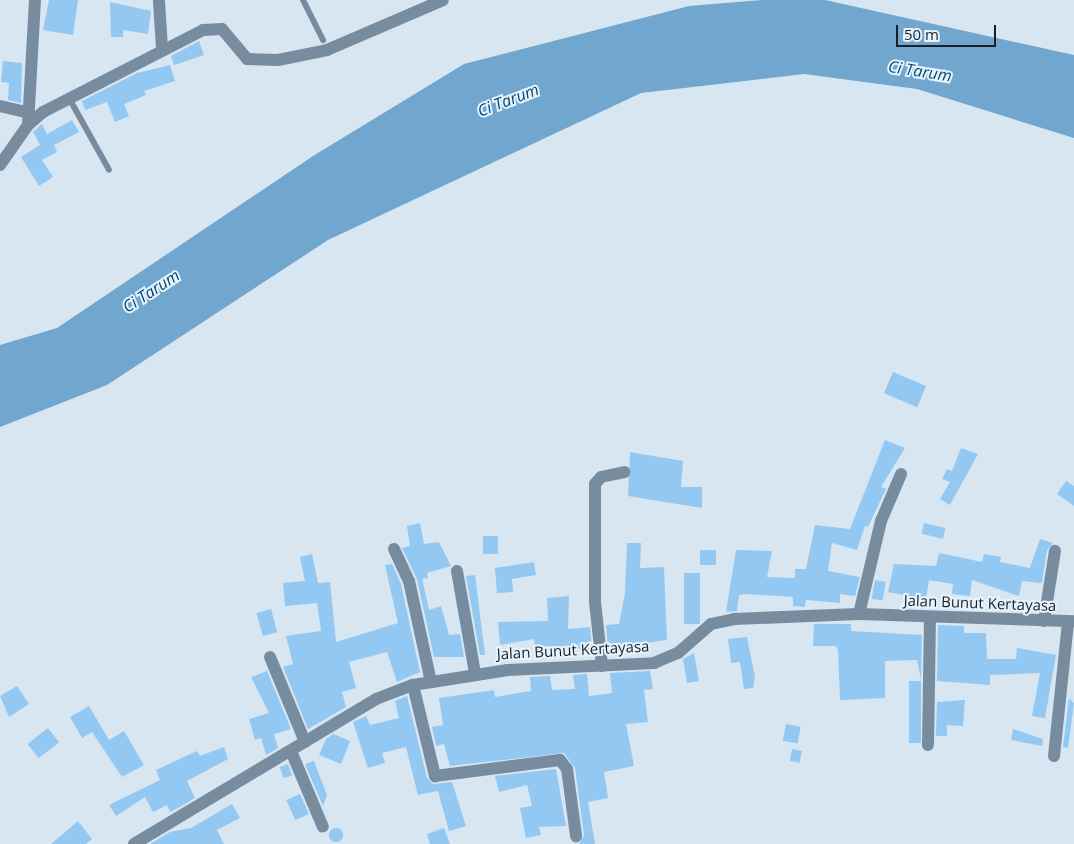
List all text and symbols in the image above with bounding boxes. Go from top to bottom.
scale bar [899,15,999,47]
text: 50 m [904,24,939,44]
water label: Ci Tarum [887,57,953,85]
water label: Ci Tarum [475,80,541,120]
water label: Ci Tarum [119,265,183,317]
street label: Jalan Bunut Kertayasa [903,591,1057,615]
street label: Jalan Bunut Kertayasa [496,637,650,663]

